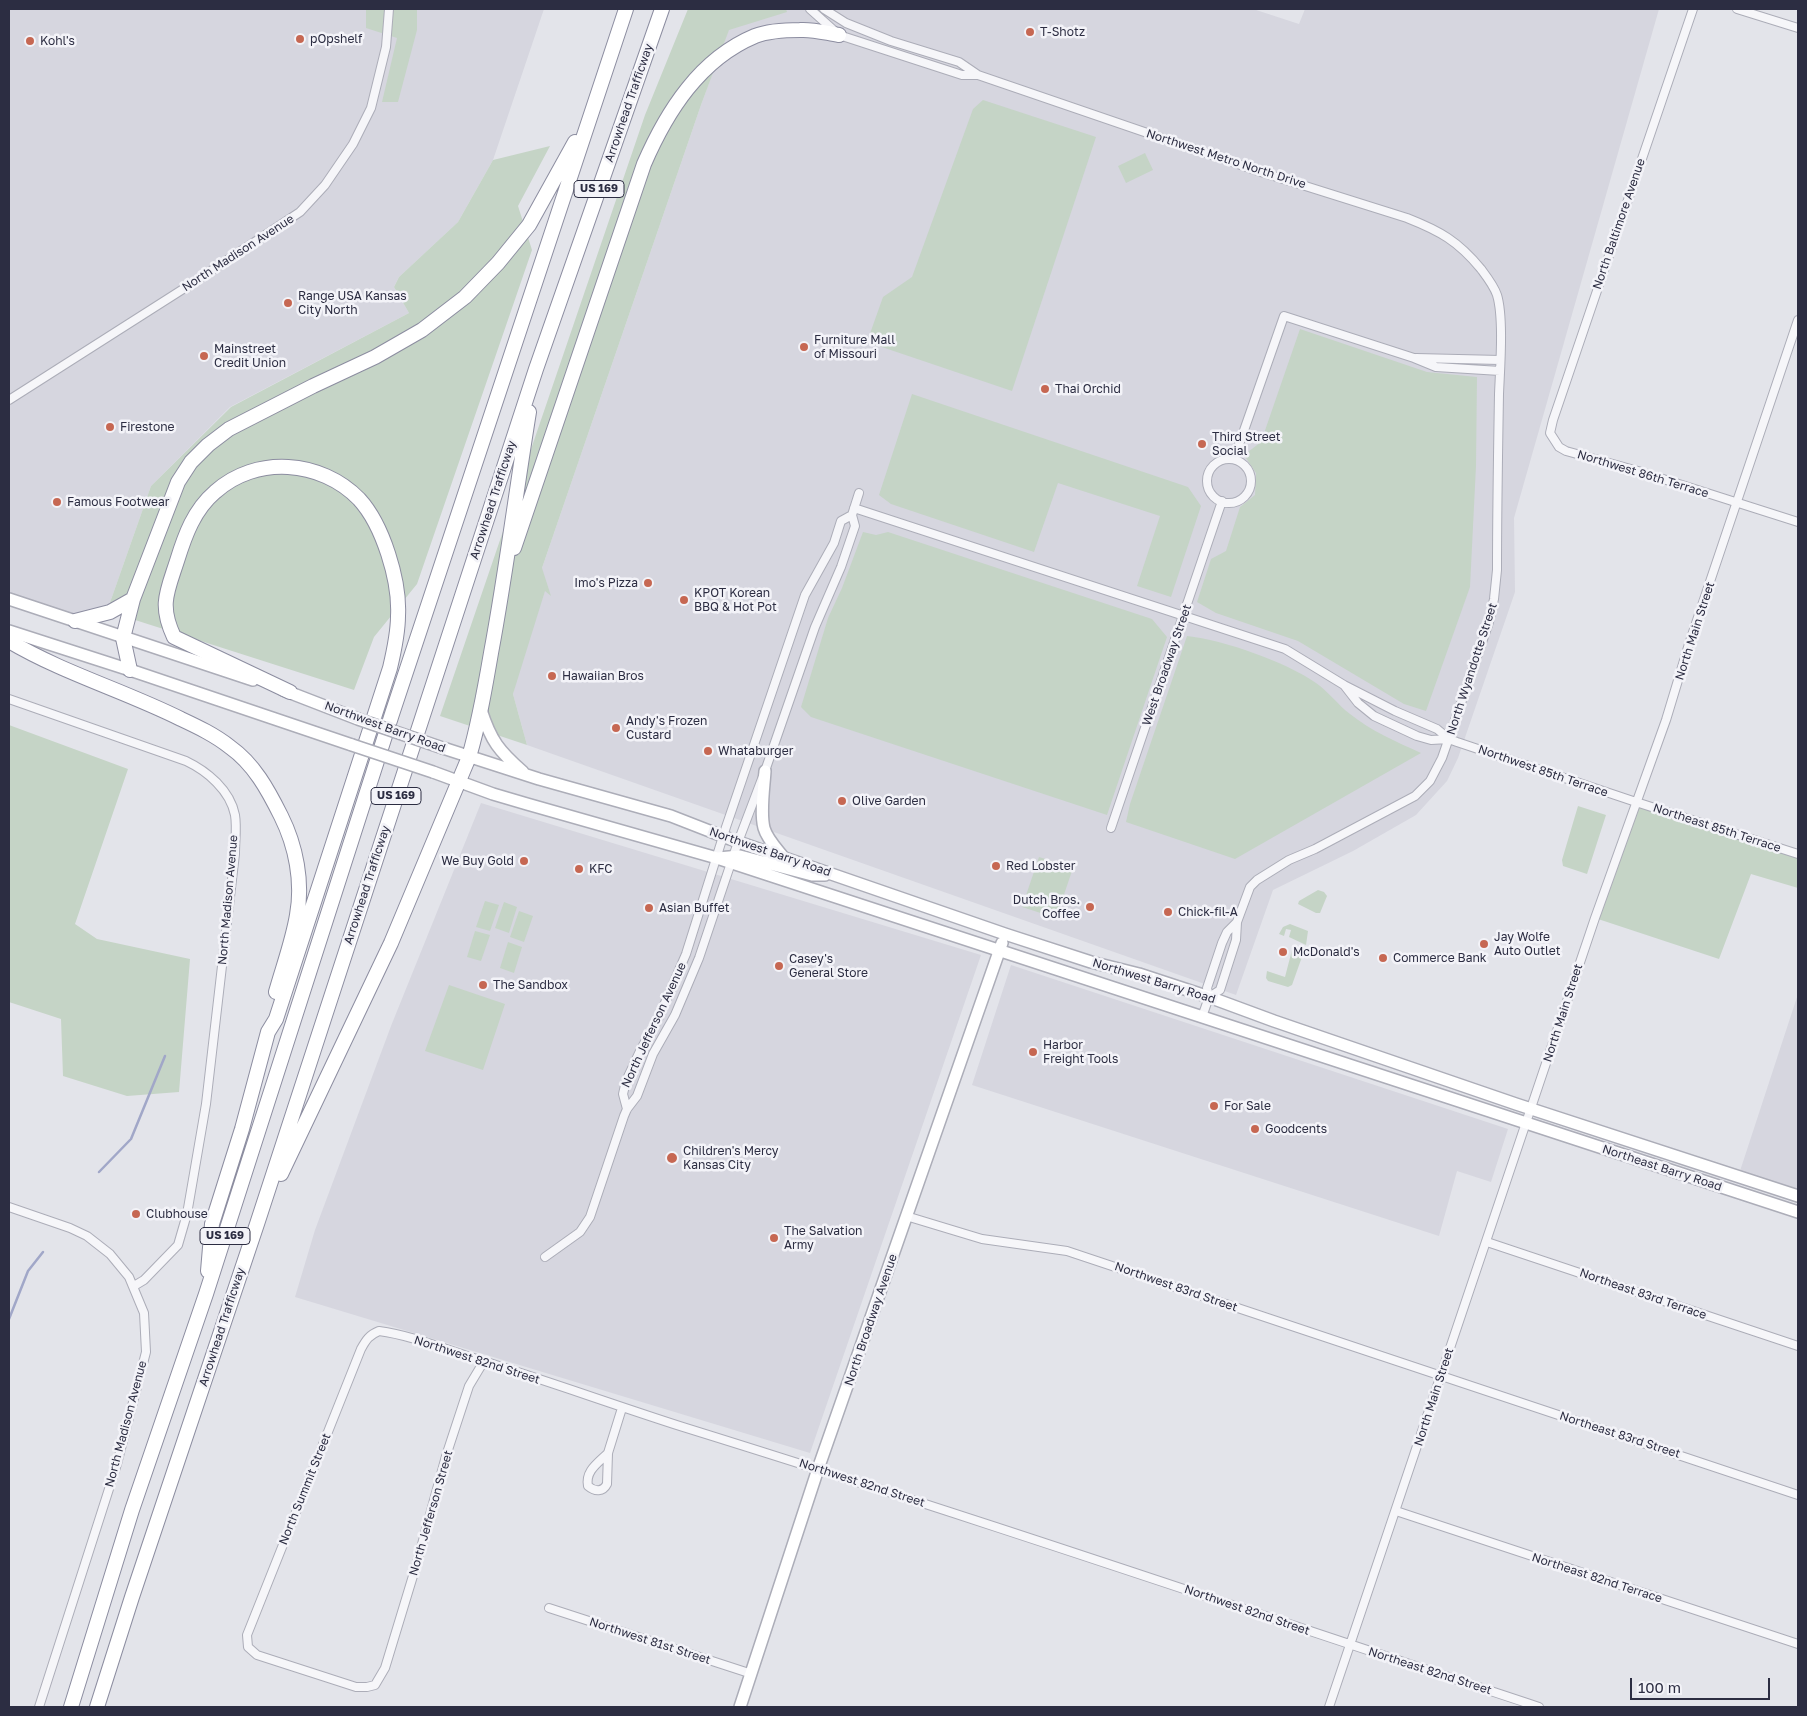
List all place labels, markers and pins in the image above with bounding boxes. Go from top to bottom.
place label: T-Shotz [1040,25,1085,39]
marker: T-Shotz [1024,26,1036,38]
place label: pOpshelf [310,32,362,46]
marker: pOpshelf [294,33,306,45]
place label: Kohl's [40,34,75,48]
marker: Kohl's [24,35,36,47]
place label: Range USA Kansas City North [298,289,407,317]
marker: Range USA Kansas City North [282,297,294,309]
place label: Furniture Mall of Missouri [814,333,895,361]
marker: Furniture Mall of Missouri [798,341,810,353]
place label: Mainstreet Credit Union [214,342,286,370]
marker: Mainstreet Credit Union [198,350,210,362]
place label: Thai Orchid [1055,382,1121,396]
marker: Thai Orchid [1039,383,1051,395]
place label: Firestone [120,420,175,434]
marker: Firestone [104,421,116,433]
place label: Third Street Social [1212,430,1280,458]
marker: Third Street Social [1196,438,1208,450]
place label: Famous Footwear [67,495,169,509]
marker: Famous Footwear [51,496,63,508]
place label: Imo's Pizza [574,576,638,590]
marker: Imo's Pizza [642,577,654,589]
place label: KPOT Korean BBQ & Hot Pot [694,586,777,614]
marker: KPOT Korean BBQ & Hot Pot [678,594,690,606]
place label: Hawaiian Bros [562,669,644,683]
marker: Hawaiian Bros [546,670,558,682]
place label: Andy's Frozen Custard [626,714,707,742]
marker: Andy's Frozen Custard [610,722,622,734]
place label: Whataburger [718,744,793,758]
marker: Whataburger [702,745,714,757]
place label: Olive Garden [852,794,926,808]
marker: Olive Garden [836,795,848,807]
place label: We Buy Gold [441,854,514,868]
marker: We Buy Gold [518,855,530,867]
place label: Red Lobster [1006,859,1075,873]
marker: Red Lobster [990,860,1002,872]
place label: KFC [589,862,613,876]
marker: KFC [573,863,585,875]
place label: Dutch Bros. Coffee [1013,893,1080,921]
place label: Asian Buffet [659,901,730,915]
marker: Dutch Bros. Coffee [1084,901,1096,913]
marker: Asian Buffet [643,902,655,914]
place label: Chick-fil-A [1178,905,1238,919]
marker: Chick-fil-A [1162,906,1174,918]
place label: Jay Wolfe Auto Outlet [1494,930,1560,958]
marker: Jay Wolfe Auto Outlet [1478,938,1490,950]
place label: McDonald's [1293,945,1360,959]
marker: McDonald's [1277,946,1289,958]
place label: Commerce Bank [1393,951,1487,965]
place label: Casey's General Store [789,952,868,980]
marker: Commerce Bank [1377,952,1389,964]
marker: Casey's General Store [773,960,785,972]
place label: The Sandbox [493,978,568,992]
marker: The Sandbox [477,979,489,991]
place label: Harbor Freight Tools [1043,1038,1118,1066]
marker: Harbor Freight Tools [1027,1046,1039,1058]
place label: For Sale [1224,1099,1271,1113]
marker: For Sale [1208,1100,1220,1112]
place label: Goodcents [1265,1122,1327,1136]
marker: Goodcents [1249,1123,1261,1135]
place label: Children's Mercy Kansas City [683,1144,778,1172]
marker: Children's Mercy Kansas City [665,1151,679,1165]
place label: Clubhouse [146,1207,208,1221]
marker: Clubhouse [130,1208,142,1220]
place label: The Salvation Army [784,1224,862,1252]
marker: The Salvation Army [768,1232,780,1244]

